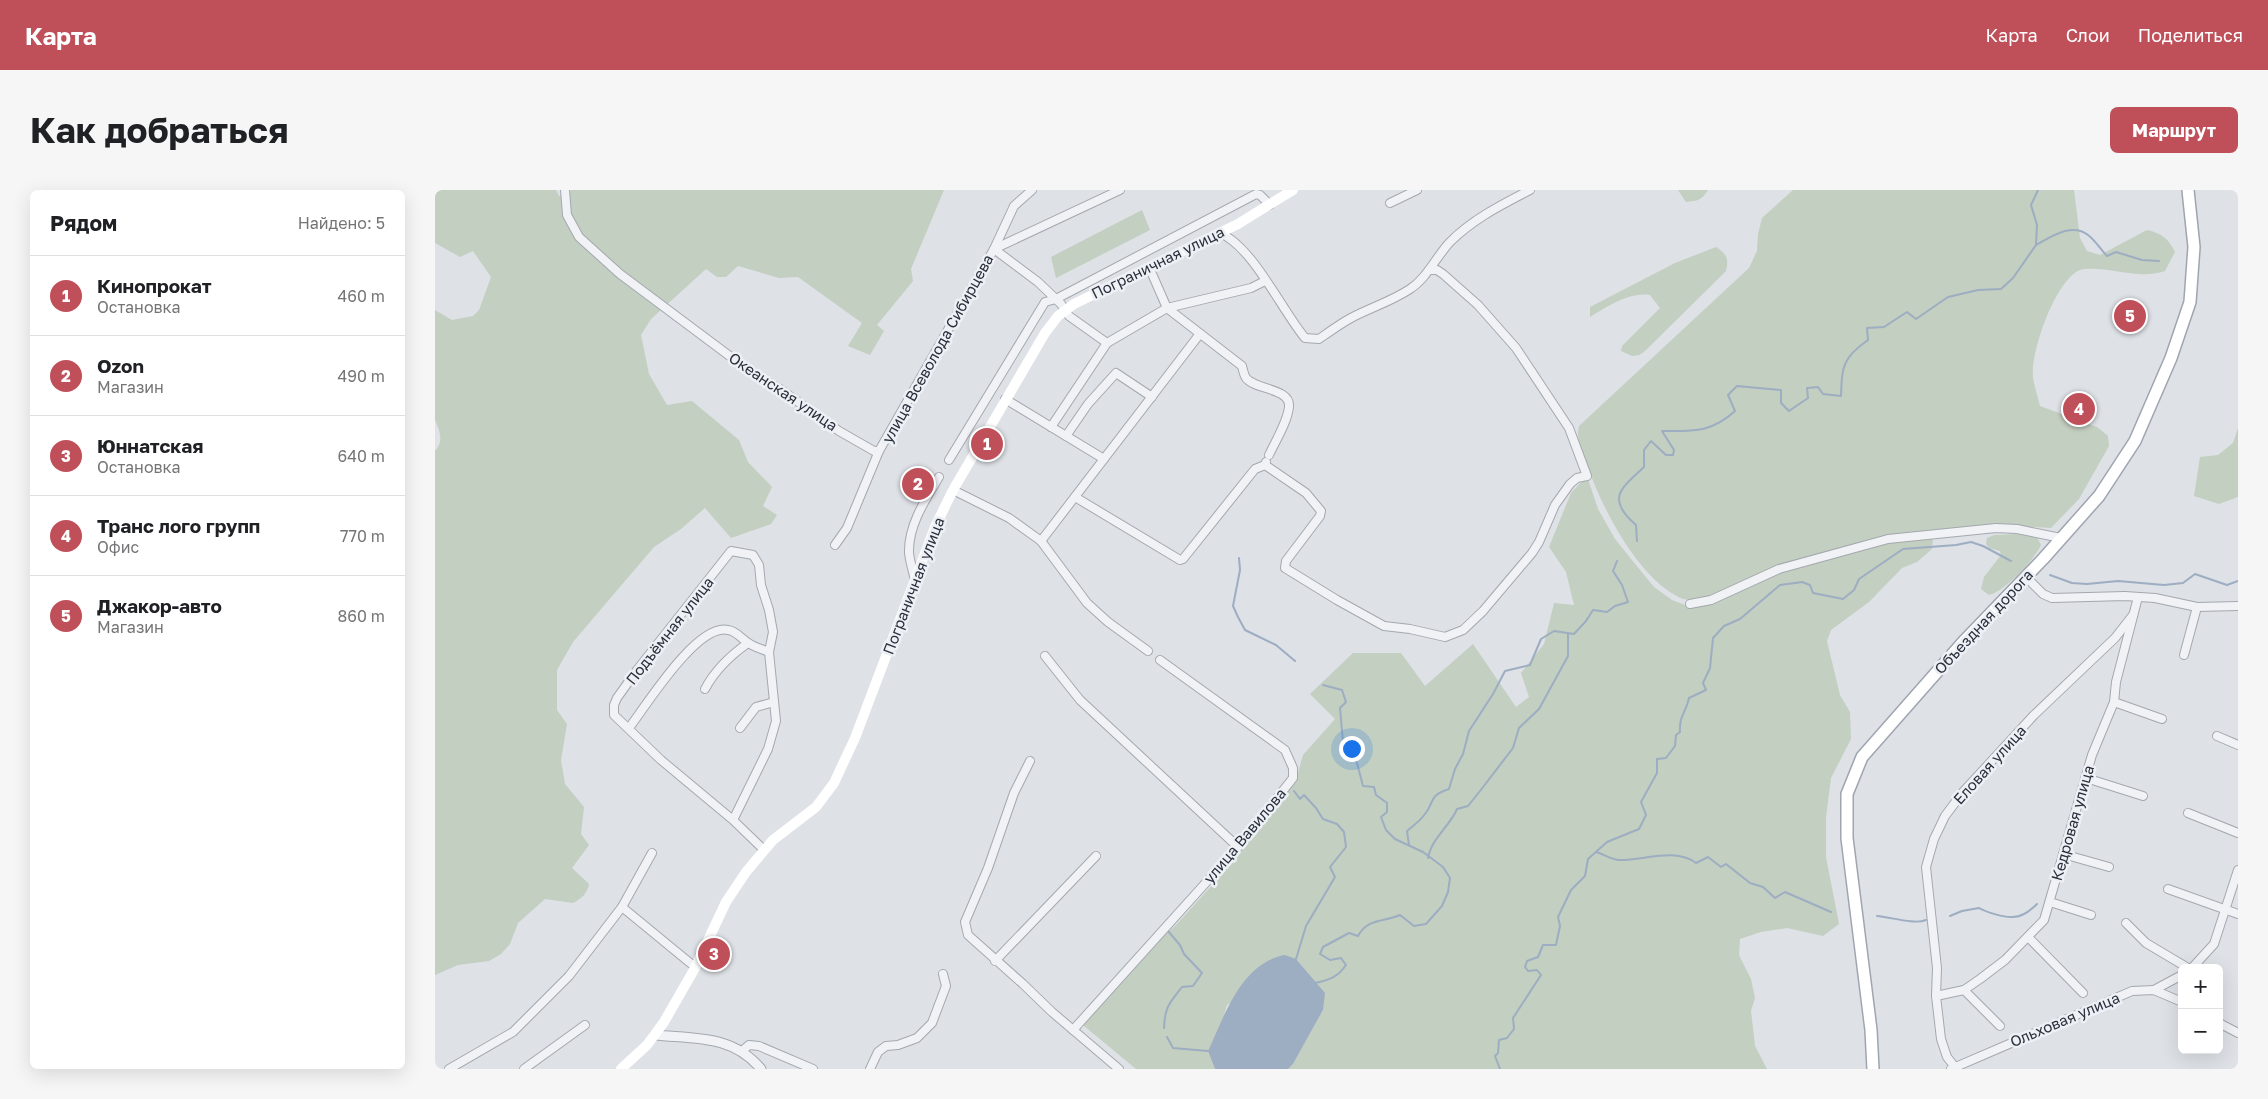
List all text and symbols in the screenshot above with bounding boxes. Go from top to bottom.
text: Карта [25,21,97,50]
text: Карта [1986,24,2038,46]
text: Слои [2066,24,2110,46]
text: Поделиться [2138,24,2243,46]
button: Маршрут [2110,107,2238,153]
text: Как добраться [30,109,288,151]
text: Рядом [50,210,117,236]
text: Найдено: 5 [298,213,385,233]
street label: Пограничная улица [1088,222,1227,302]
street label: улица Всеволода Сибирцева [878,251,997,446]
text: Кинопрокат [97,274,212,297]
text: 1 [62,286,70,306]
text: 460 m [337,286,385,306]
text: Остановка [97,297,181,317]
pin: 5 [2114,297,2146,335]
street label: Океанская улица [726,348,841,434]
text: Ozon [97,354,144,377]
text: 2 [61,366,71,386]
text: 490 m [337,366,385,386]
text: Магазин [97,377,164,397]
pin: 4 [2063,390,2095,428]
pin: 1 [971,425,1003,463]
text: Юннатская [97,434,203,457]
text: 3 [61,446,71,466]
text: 640 m [337,446,385,466]
text: Остановка [97,457,181,477]
pin: 2 [902,465,934,503]
text: Транс лого групп [97,514,260,537]
street label: Пограничная улица [879,515,948,657]
text: 4 [61,526,71,546]
text: 770 m [340,526,385,546]
text: Офис [97,537,139,557]
street label: Объездная дорога [1930,565,2036,677]
street label: Подъёмная улица [622,573,717,688]
text: Джакор-авто [97,594,222,617]
text: 5 [61,606,71,626]
text: 860 m [337,606,385,626]
text: Магазин [97,617,164,637]
street label: Еловая улица [1949,721,2029,808]
your location [1339,736,1365,762]
street label: Кедровая улица [2047,763,2097,883]
street label: улица Вавилова [1199,784,1289,887]
pin: 3 [698,935,730,973]
map controls [2178,964,2223,1054]
button: + [2178,964,2223,1009]
street label: Ольховая улица [2007,988,2122,1050]
button: − [2178,1009,2223,1054]

